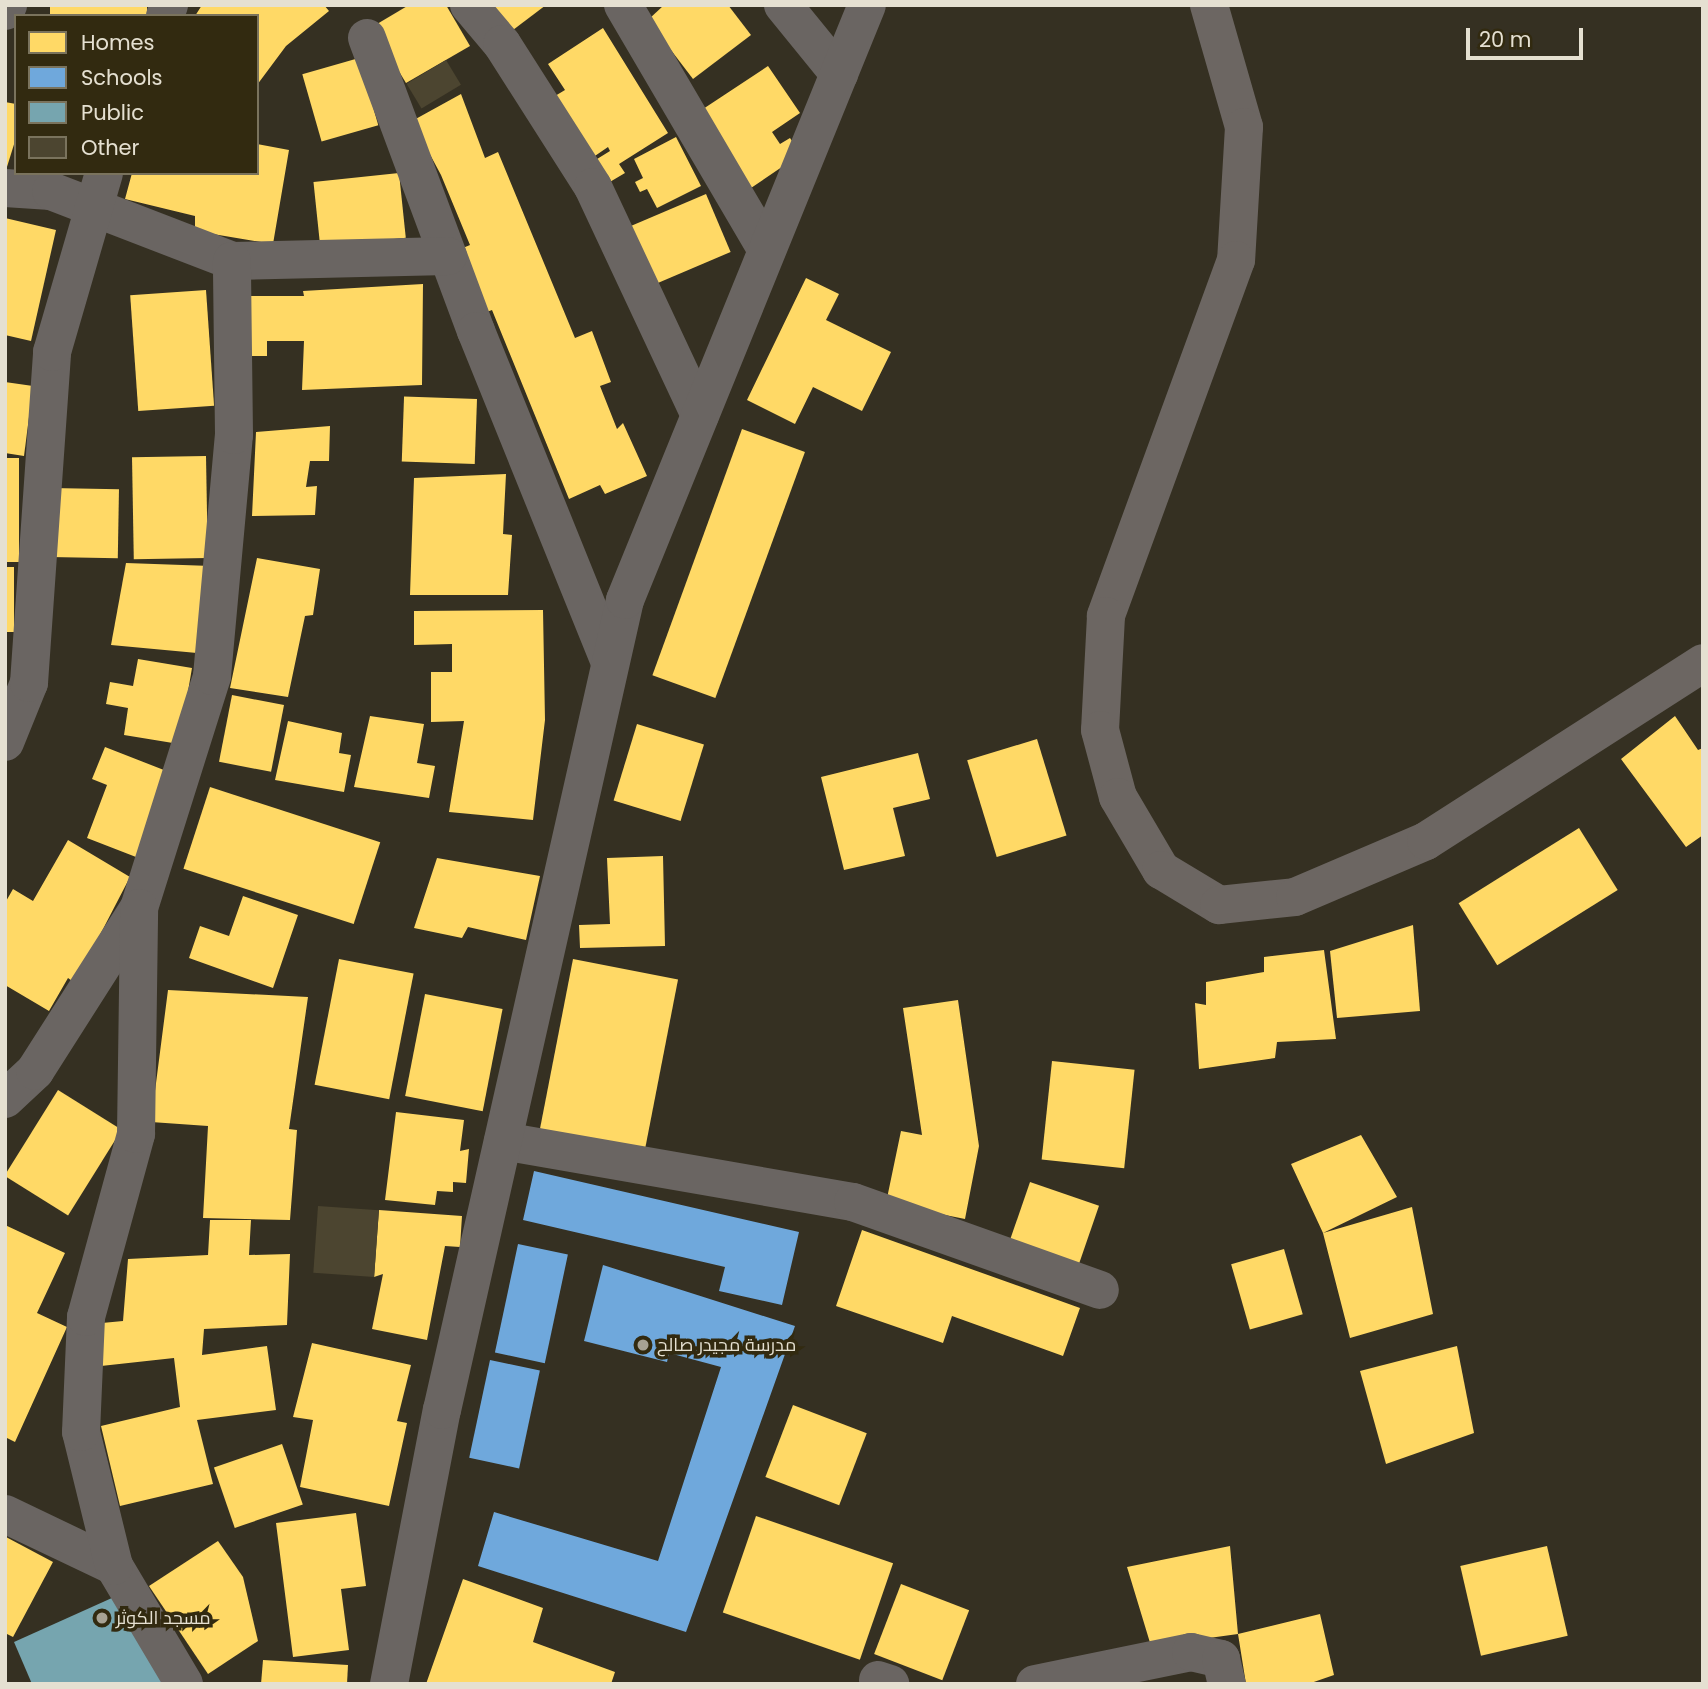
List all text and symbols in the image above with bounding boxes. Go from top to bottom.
legend [14,14,259,175]
scale bar [1470,14,1587,58]
text: 20 m [1479,25,1532,54]
text: Homes [81,28,155,57]
text: Schools [81,63,163,92]
text: Public [81,98,144,127]
text: Other [81,133,139,162]
place label: مدرسة مجيدر صالح [657,1334,796,1356]
marker: مدرسة مجيدر صالح [635,1337,651,1353]
place label: مسجد الكوثر [116,1607,211,1629]
marker: مسجد الكوثر [94,1610,110,1626]

